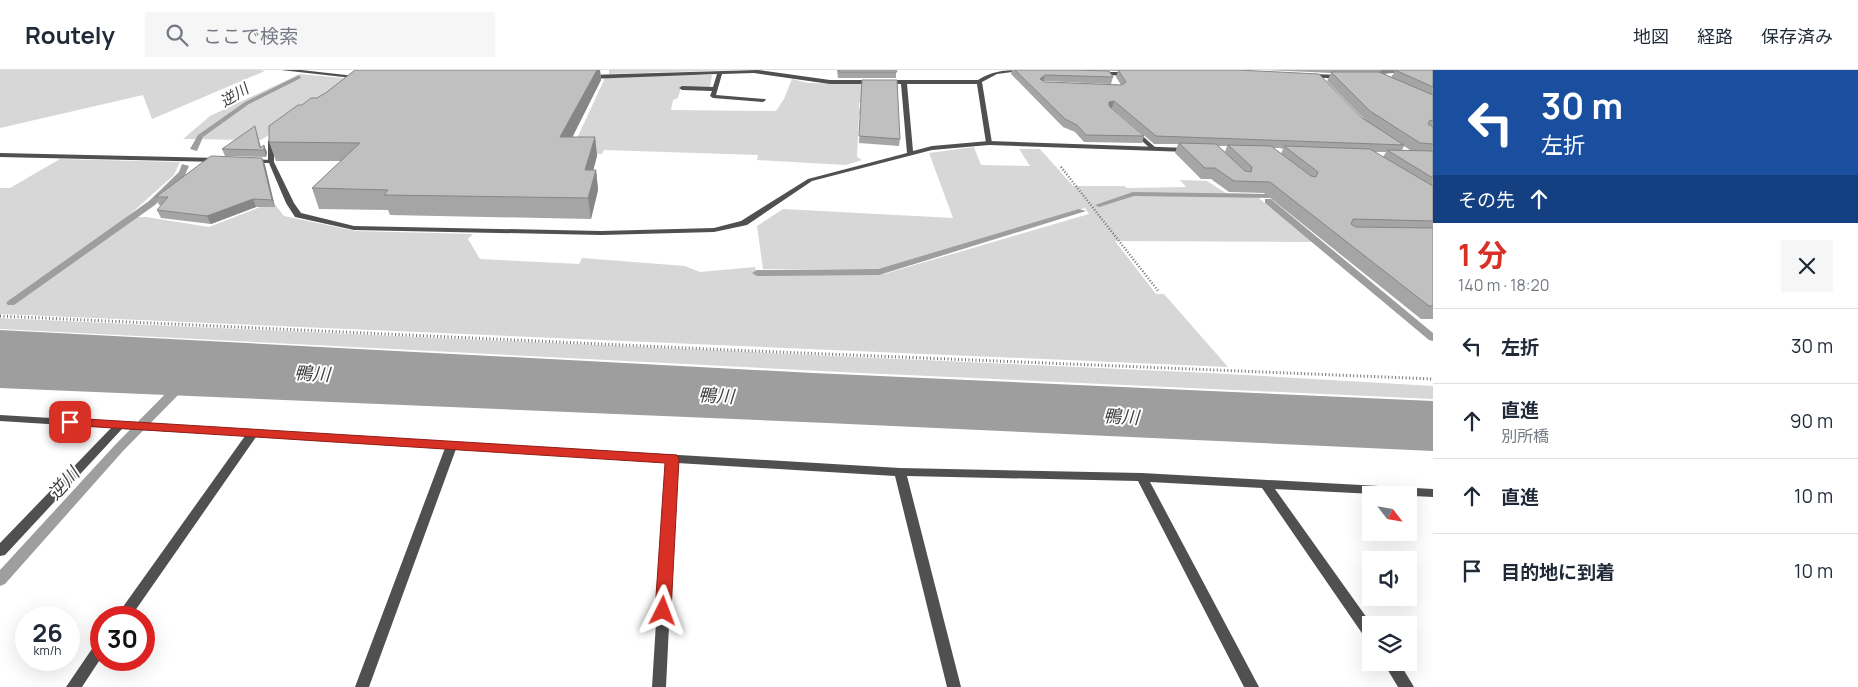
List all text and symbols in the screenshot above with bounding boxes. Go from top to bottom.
search box [145,12,495,57]
text: Routely [25,18,115,51]
icon: search [163,21,191,49]
text: ここで検索 [203,23,298,49]
text: 地図 [1633,24,1669,48]
text: 経路 [1697,24,1733,48]
text: 保存済み [1761,24,1833,48]
water label: 逆川 [216,77,254,112]
text: 30 m [1541,82,1623,130]
icon: left [1458,90,1523,155]
text: 左折 [1541,130,1585,160]
icon: ahead [1525,185,1553,213]
text: その先 [1458,187,1515,213]
text: 1 分 [1458,234,1507,275]
button: close [1781,240,1833,292]
text: 140 m · 18:20 [1458,274,1549,296]
icon: left [1458,332,1486,360]
text: 30 m [1791,333,1833,359]
text: 左折 [1501,334,1539,360]
water label: 鴨川 [293,360,333,386]
water label: 鴨川 [697,382,737,408]
text: 直進 [1501,397,1539,423]
pin [49,401,91,443]
water label: 鴨川 [1102,403,1142,429]
icon: ahead [1458,407,1486,435]
icon: arrive [56,408,84,436]
text: 90 m [1790,408,1833,434]
text: 別所橋 [1501,425,1549,447]
water label: 逆川 [42,460,85,504]
icon: ahead [1458,482,1486,510]
text: 10 m [1794,483,1833,509]
text: 直進 [1501,484,1539,510]
north arrow [1362,486,1418,541]
map controls [1362,486,1417,671]
button: sound [1362,551,1417,606]
icon: arrive [1458,557,1486,585]
text: 10 m [1794,558,1833,584]
text: 目的地に到着 [1501,559,1615,585]
position arrow [636,584,688,636]
speed limit sign: 30 [90,606,155,671]
text: 26 [32,615,63,650]
button: layers [1362,616,1417,671]
text: km/h [34,642,61,659]

